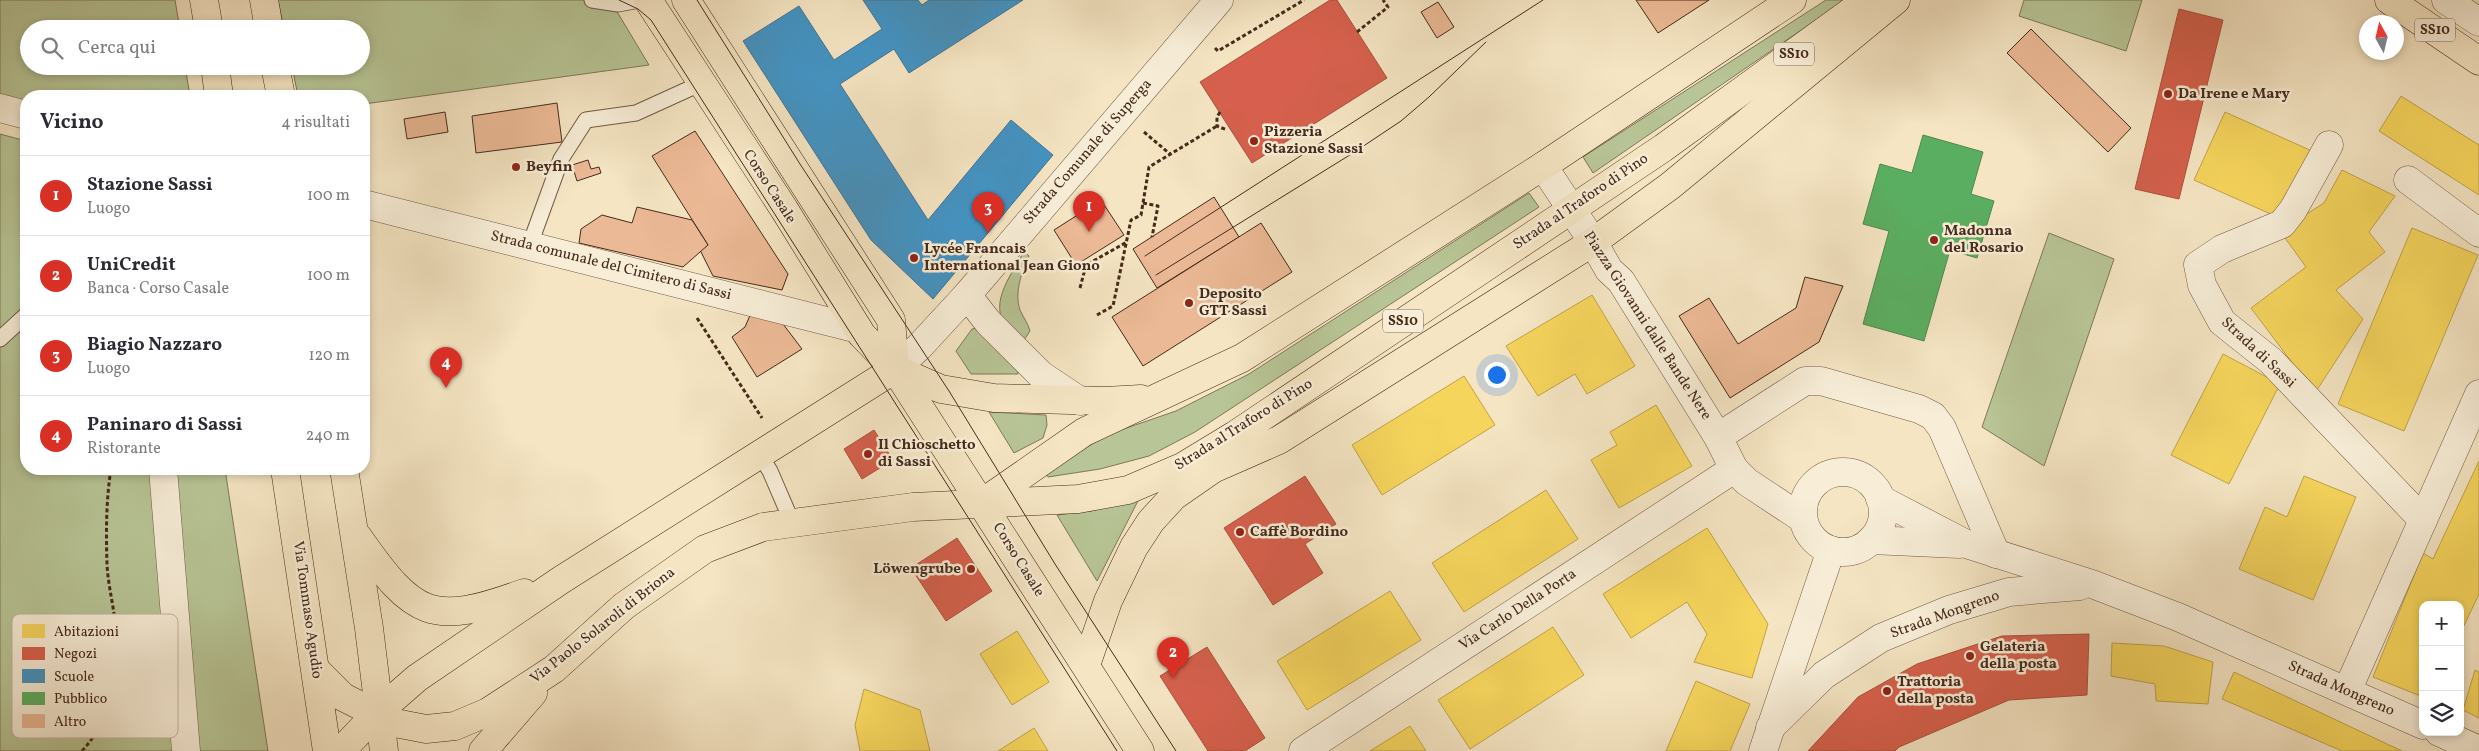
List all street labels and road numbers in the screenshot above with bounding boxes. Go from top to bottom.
road number: SS10 [2415,18,2455,42]
road number: SS10 [1774,42,1814,66]
street label: Strada Comunale di Superga [1019,75,1157,229]
street label: Corso Casale [737,146,801,228]
street label: Strada al Traforo di Pino [1509,149,1653,255]
street label: Strada comunale del Cimitero di Sassi [488,226,734,306]
street label: Piazza Giovanni dalle Bande Nere [1578,227,1716,425]
road number: SS10 [1383,310,1423,332]
street label: Strada di Sassi [2216,313,2300,393]
street label: Strada al Traforo di Pino [1171,374,1317,476]
street label: Corso Casale [987,519,1049,601]
street label: Via Tommaso Agudio [287,540,327,680]
street label: Via Paolo Solaroli di Briona [526,563,680,689]
street label: Via Carlo Della Porta [1455,564,1581,656]
street label: Strada Mongreno [1887,585,2003,645]
street label: Strada Mongreno [2284,656,2398,722]

